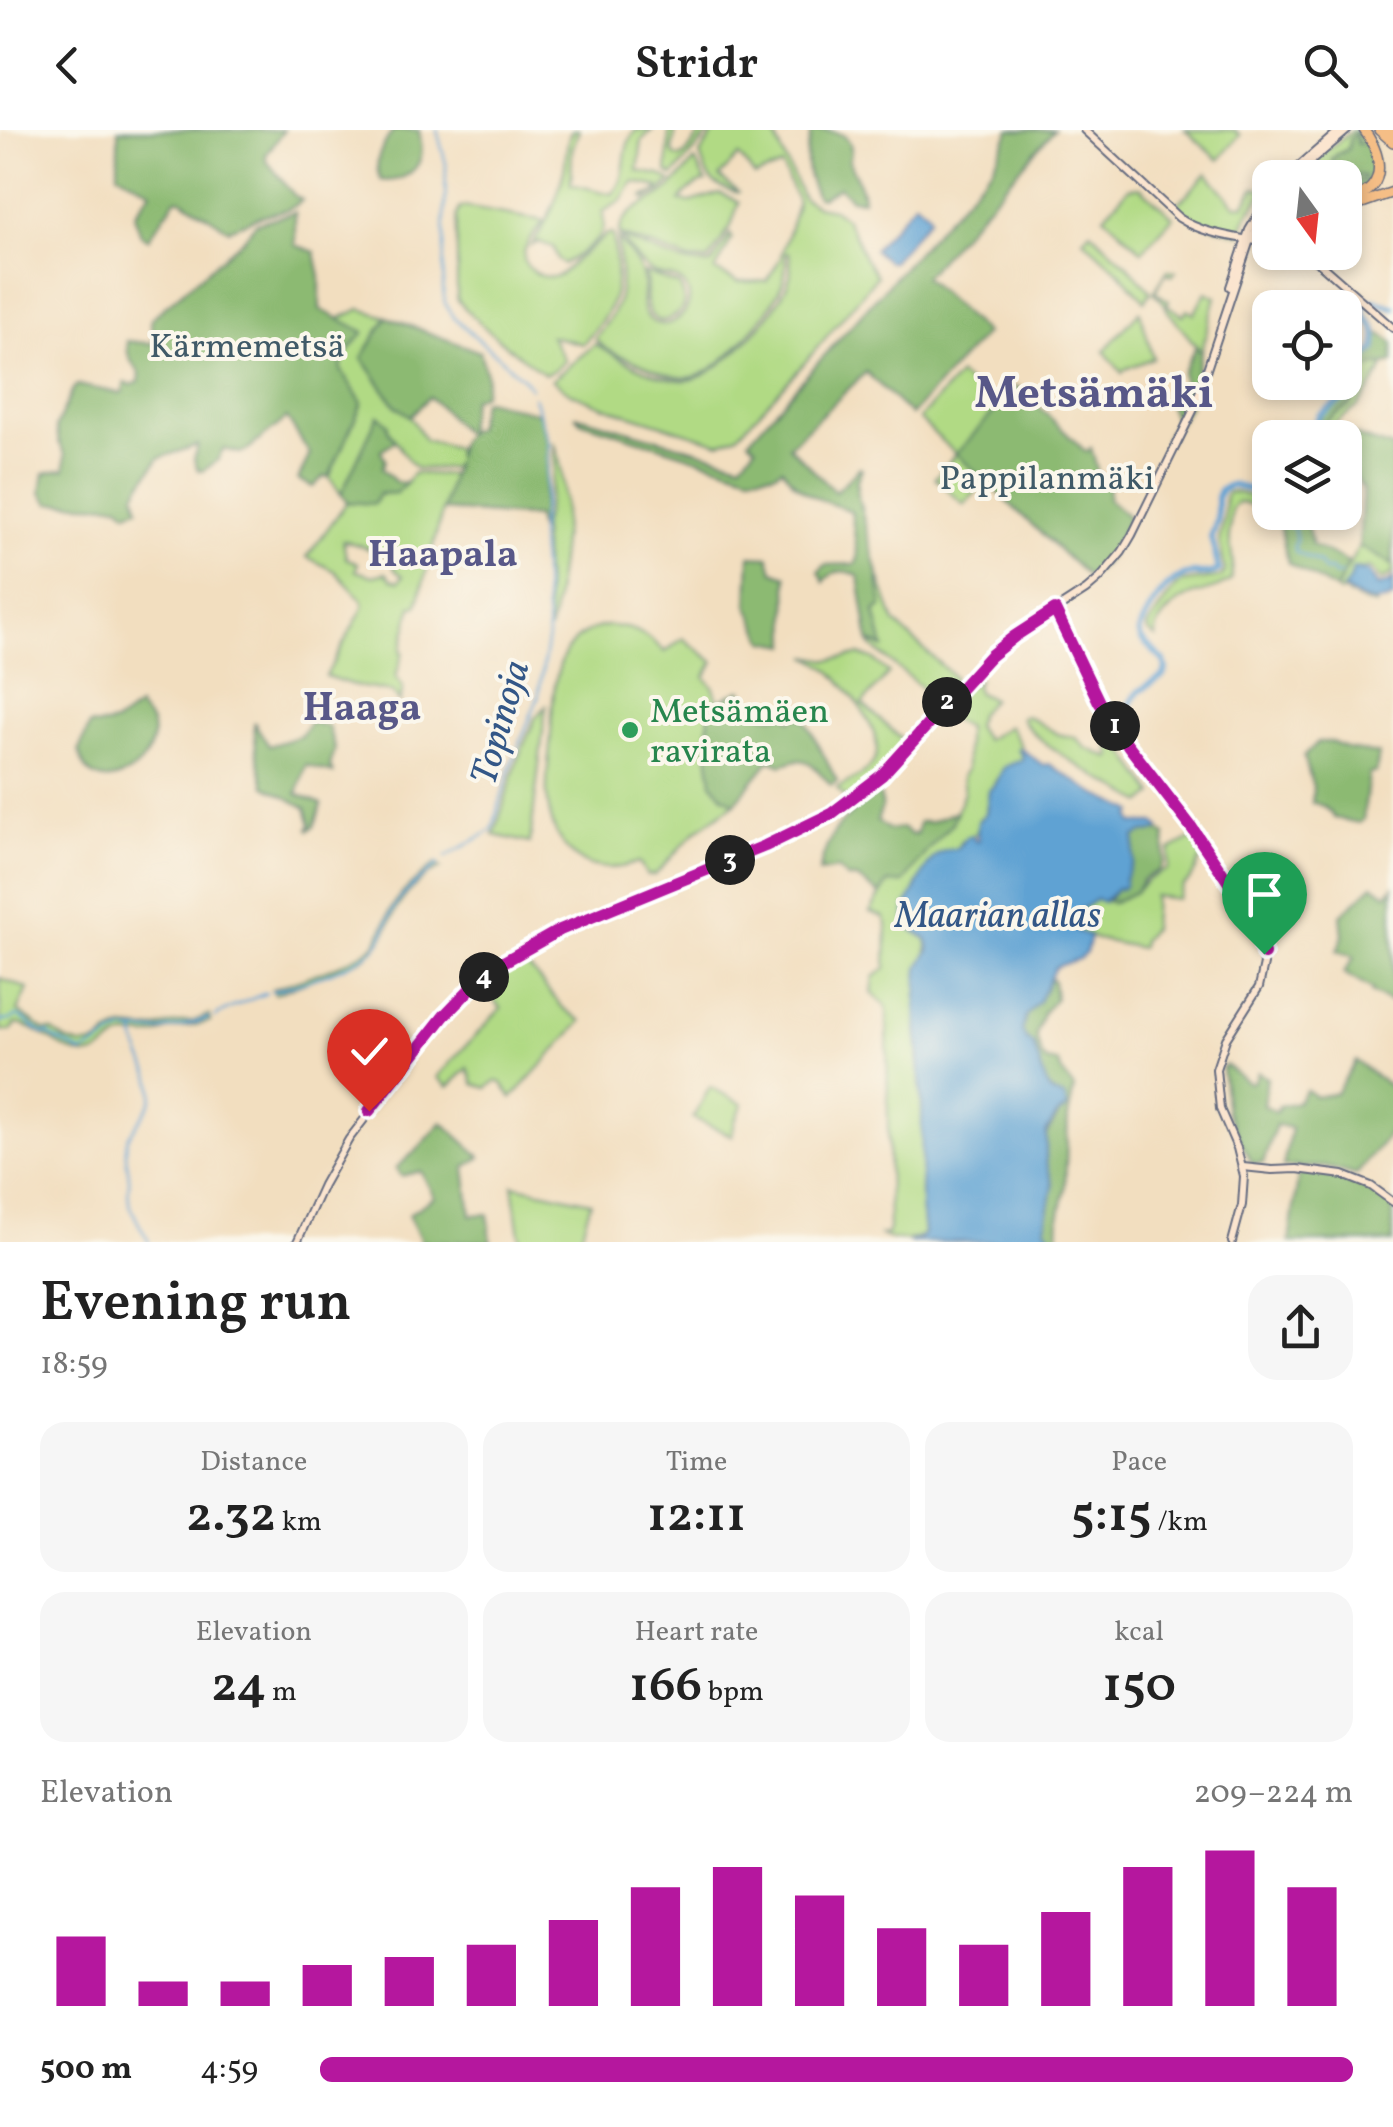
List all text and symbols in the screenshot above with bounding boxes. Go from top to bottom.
text: Stridr [635,34,758,97]
icon: back [40,38,95,93]
icon: search [1298,38,1353,93]
north arrow [1252,160,1362,270]
map controls [1252,160,1362,530]
button: locate [1252,290,1362,400]
park label: Kärmemetsä [149,324,345,372]
district label: Metsämäki [974,364,1214,427]
button: layers [1252,420,1362,530]
park label: Pappilanmäki [939,456,1155,504]
district label: Haapala [368,530,518,583]
water label: Topinoja [459,655,545,791]
pin: 2 [922,677,972,727]
district label: Haaga [303,682,421,738]
text: 2 [940,682,954,721]
place label: Metsämäen ravirata [650,689,829,777]
pin: 1 [1090,701,1140,751]
text: 1 [1109,706,1121,745]
marker: Metsämäen ravirata [619,719,641,741]
pin: 3 [705,835,755,885]
text: 3 [723,840,737,879]
pin [1222,852,1307,955]
icon: arrive [1237,867,1292,922]
water label: Maarian allas [893,891,1101,944]
pin: 4 [459,952,509,1002]
text: 4 [476,957,492,996]
pin [327,1009,412,1112]
icon: check [342,1024,397,1079]
text: Evening run [40,1267,352,1343]
button: share [1248,1275,1353,1380]
text: 18:59 [40,1343,108,1387]
text: Distance [200,1443,307,1482]
text: Time [666,1443,727,1482]
text: Pace [1111,1443,1167,1482]
text: 2.32 [186,1482,276,1552]
text: 12:11 [647,1482,746,1552]
text: 5:15 [1071,1482,1152,1552]
text: km [276,1503,322,1542]
text: /km [1152,1503,1208,1542]
text: Elevation [196,1613,312,1652]
text: Heart rate [635,1613,758,1652]
text: kcal [1114,1613,1164,1652]
text: 24 [211,1652,266,1722]
text: 166 [629,1652,702,1722]
text: 150 [1102,1652,1176,1722]
text: m [266,1673,297,1712]
text: bpm [702,1673,764,1712]
text: Elevation [40,1772,173,1816]
text: 209–224 m [1194,1772,1353,1816]
text: 500 m [40,2048,132,2092]
text: 4:59 [200,2048,258,2092]

